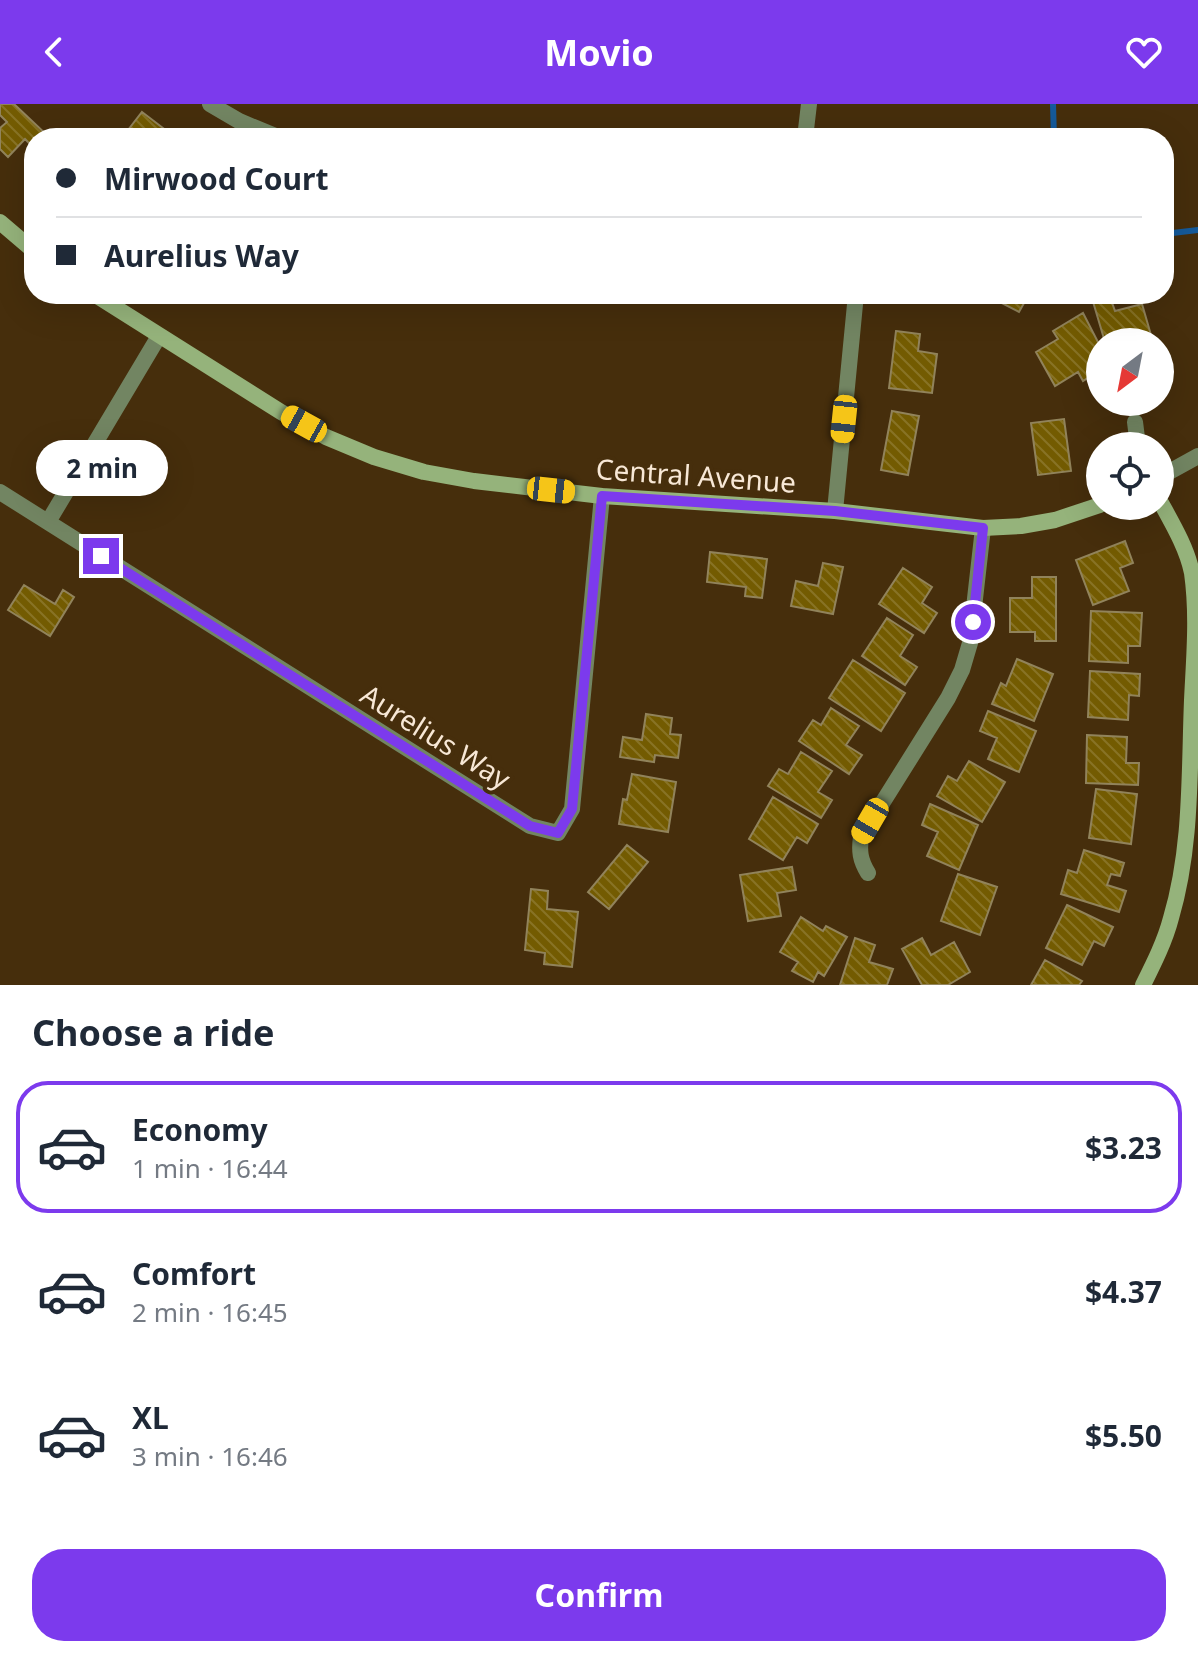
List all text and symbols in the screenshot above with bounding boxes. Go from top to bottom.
text: Movio [544,28,654,77]
icon: back [32,30,76,74]
icon: heart [1122,30,1166,74]
text: Mirwood Court [104,158,329,199]
text: Aurelius Way [104,235,299,276]
north arrow [1086,328,1174,416]
map controls [1086,328,1174,520]
car [830,394,858,444]
car [277,402,331,446]
button: locate [1086,432,1174,520]
callout: 2 min [35,440,167,496]
street label: Central Avenue [595,449,797,501]
text: 2 min [66,450,138,486]
car [526,476,576,504]
route end [83,538,119,574]
route start [955,604,991,640]
street label: Aurelius Way [354,675,519,798]
car [848,794,892,848]
text: Choose a ride [32,1008,274,1057]
text: Economy [132,1109,268,1150]
icon: car [36,1111,108,1183]
text: $3.23 [1085,1127,1162,1168]
text: 1 min · 16:44 [132,1150,288,1186]
text: Comfort [132,1253,256,1294]
icon: car [36,1255,108,1327]
text: $4.37 [1085,1271,1162,1312]
text: 2 min · 16:45 [132,1294,288,1330]
text: XL [132,1397,169,1438]
icon: car [36,1399,108,1471]
text: $5.50 [1085,1415,1162,1456]
text: 3 min · 16:46 [132,1438,288,1474]
button: Confirm [32,1549,1166,1641]

